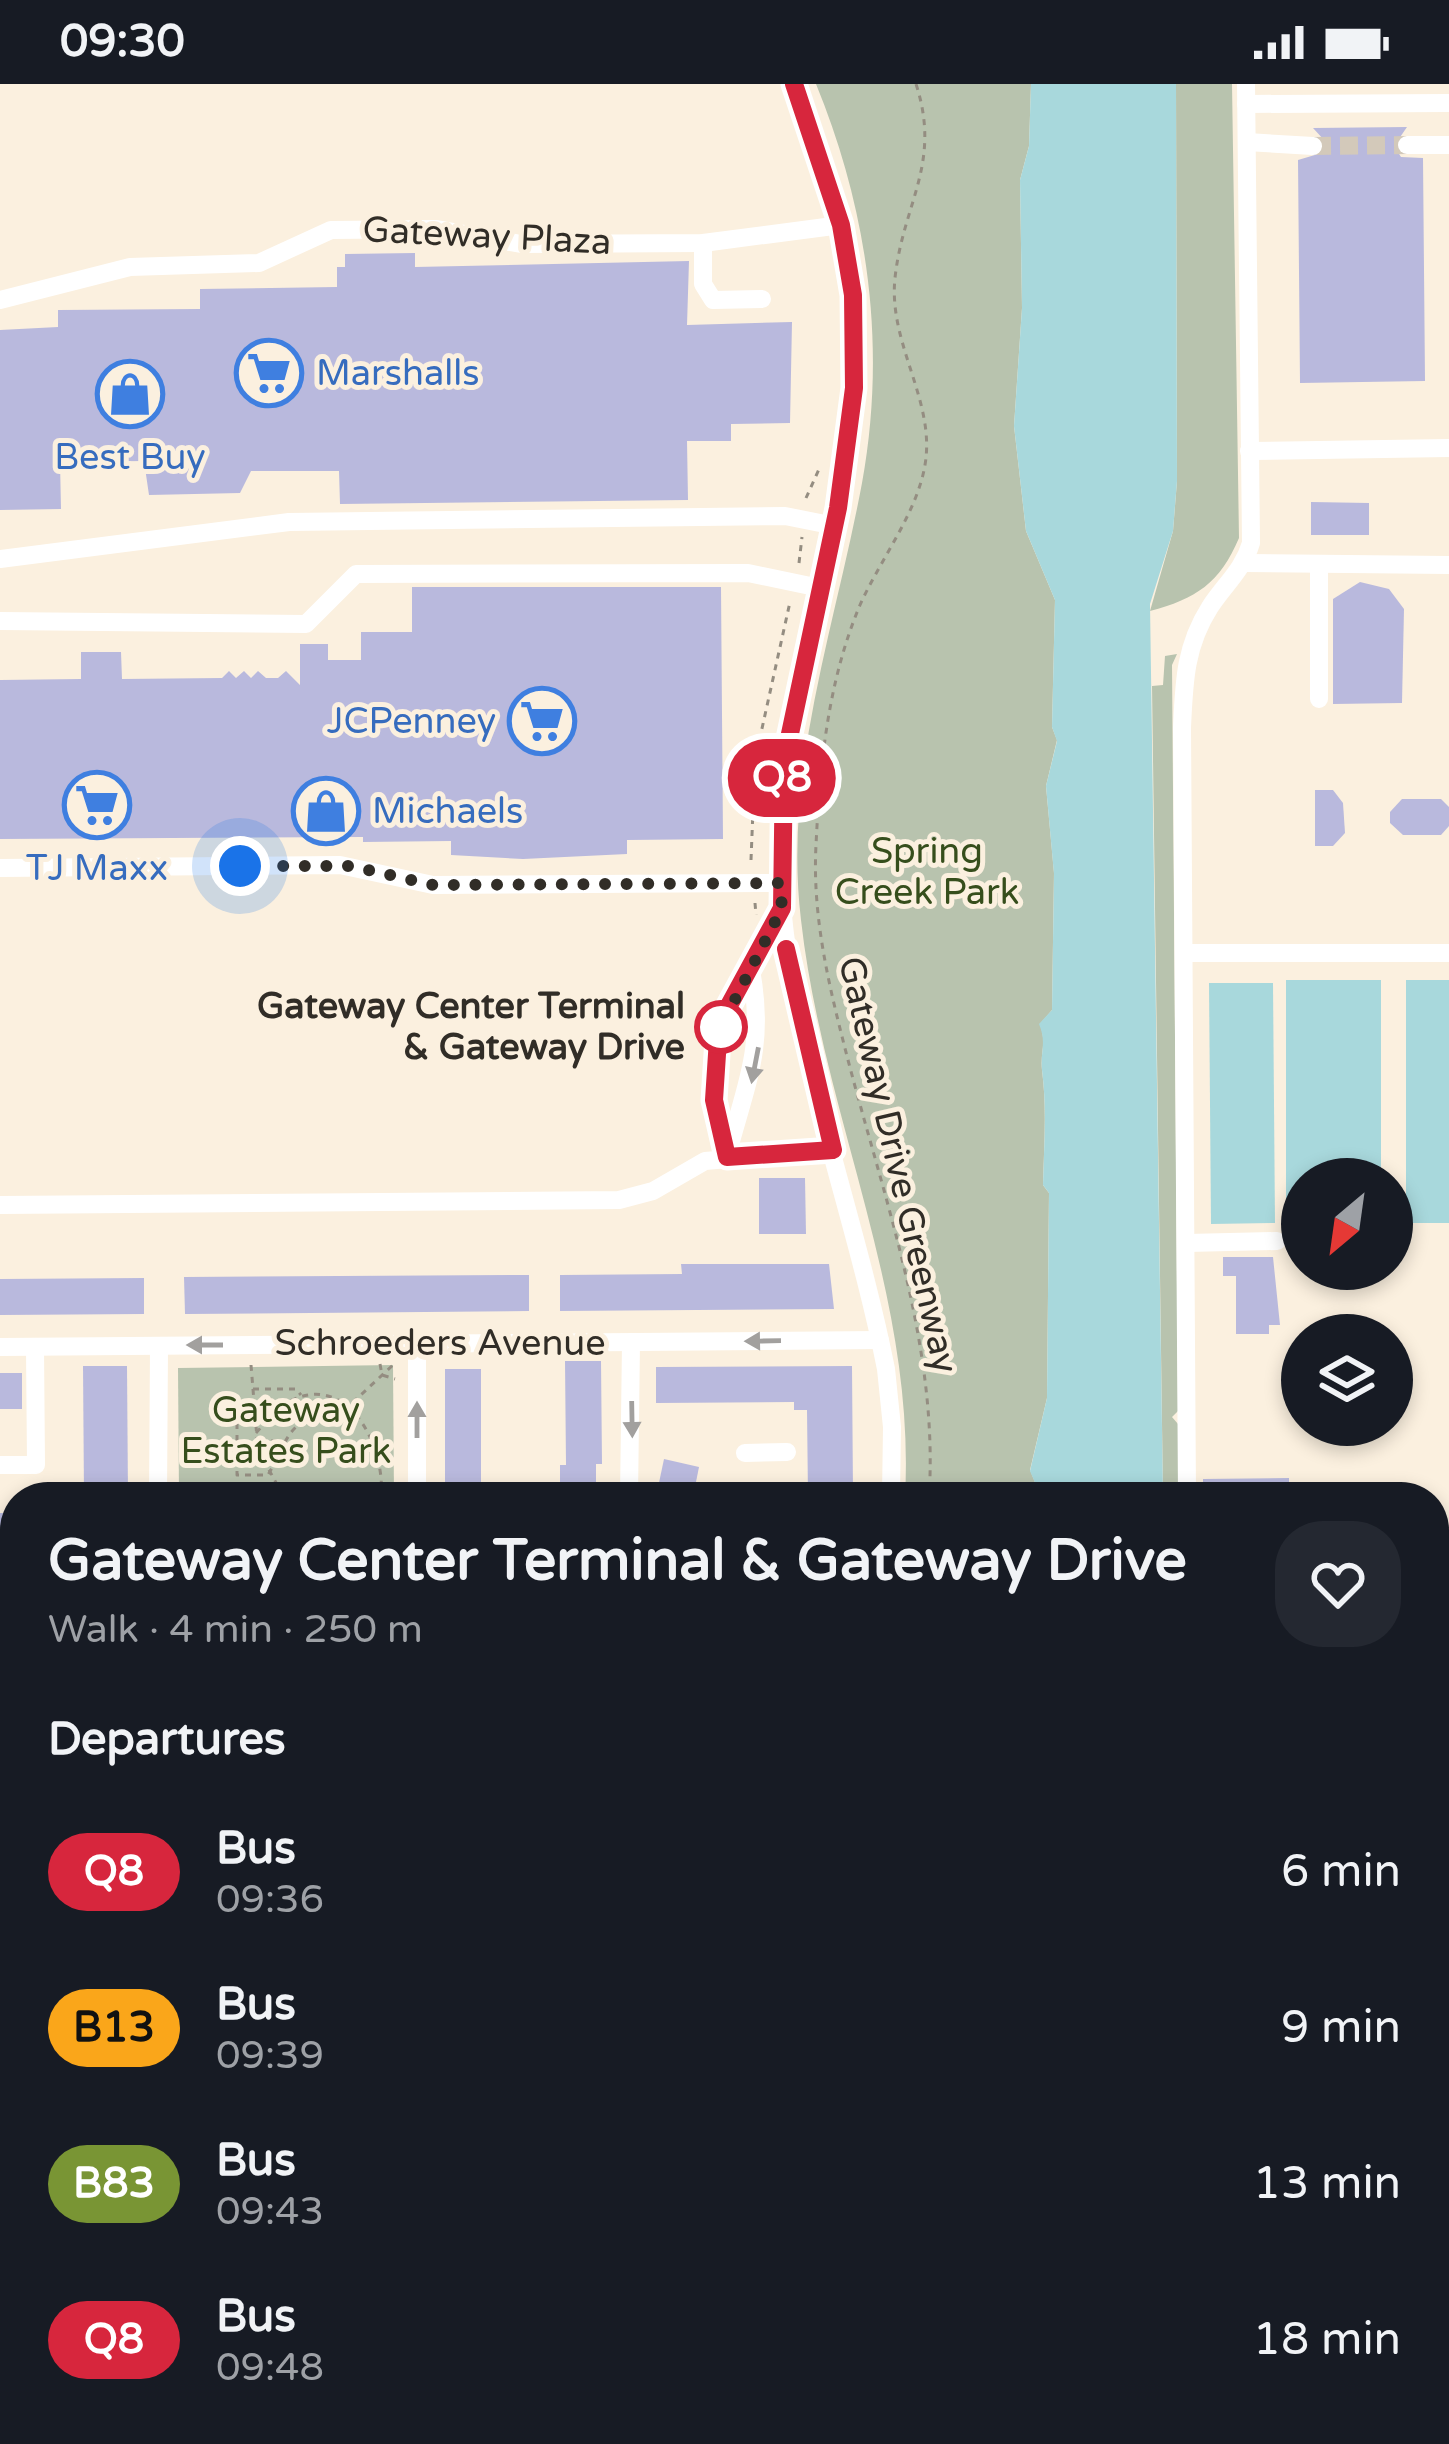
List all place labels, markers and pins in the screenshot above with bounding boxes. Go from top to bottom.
supermarket icon: Marshalls [234,338,304,408]
place label: Marshalls [316,352,479,395]
shop icon: Best Buy [95,359,165,429]
place label: Best Buy [54,436,206,479]
supermarket icon: JCPenney [507,686,577,756]
place label: JCPenney [327,700,496,743]
supermarket icon: TJ Maxx [62,770,132,840]
shop icon: Michaels [291,776,361,846]
place label: Michaels [372,790,523,833]
place label: TJ Maxx [26,847,168,890]
place label: Gateway Center Terminal & Gateway Drive [257,985,685,1069]
marker: Gateway Center Terminal & Gateway Drive [696,1002,746,1052]

